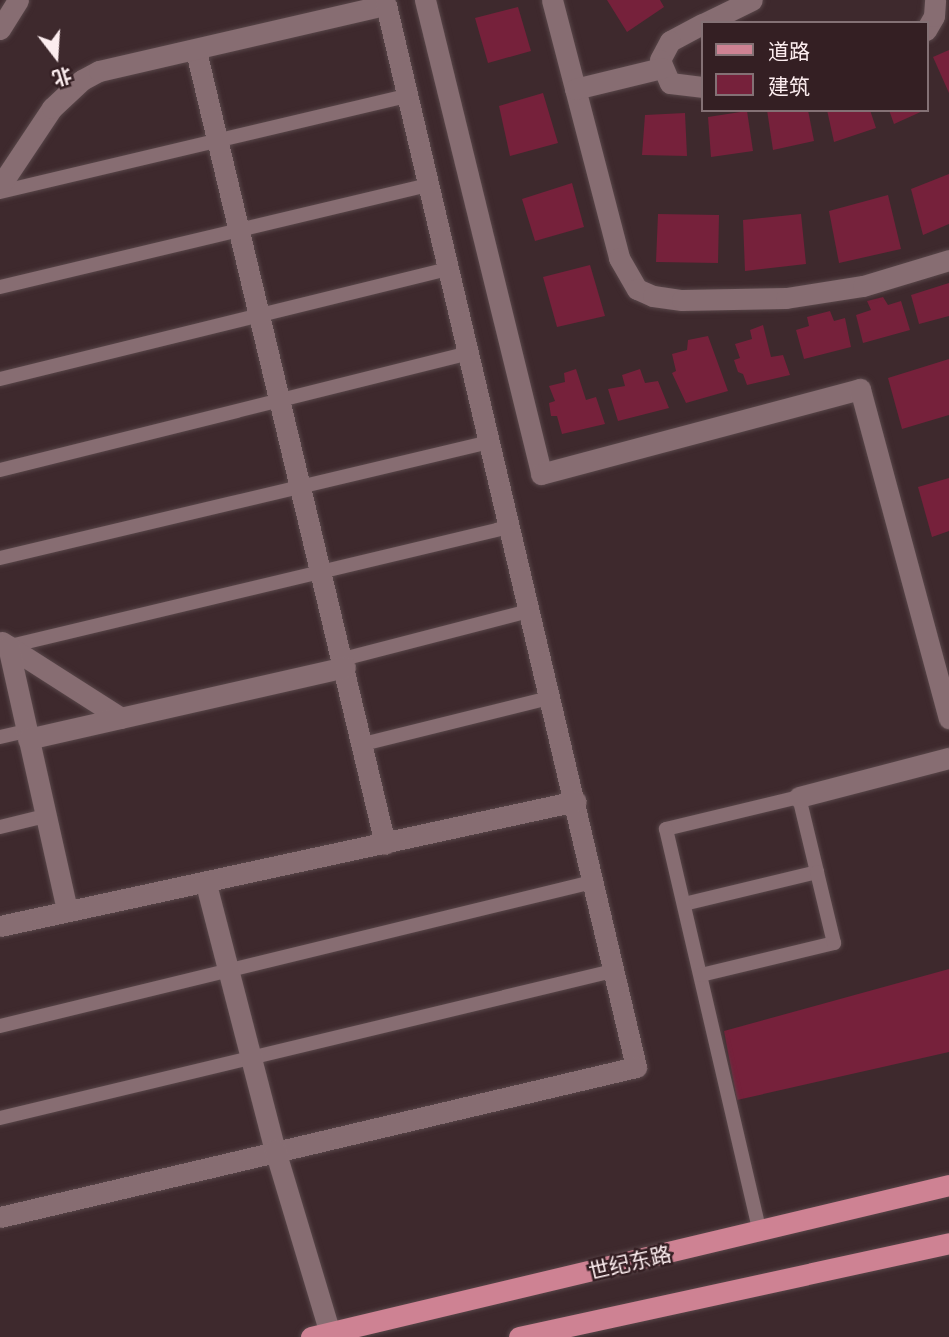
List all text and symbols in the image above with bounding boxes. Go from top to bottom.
north arrow [21,21,91,91]
legend [701,21,928,112]
text: 道路 [768,40,810,64]
text: 北 [50,63,75,90]
text: 建筑 [768,75,810,99]
street label: 世纪东路 [586,1241,674,1285]

